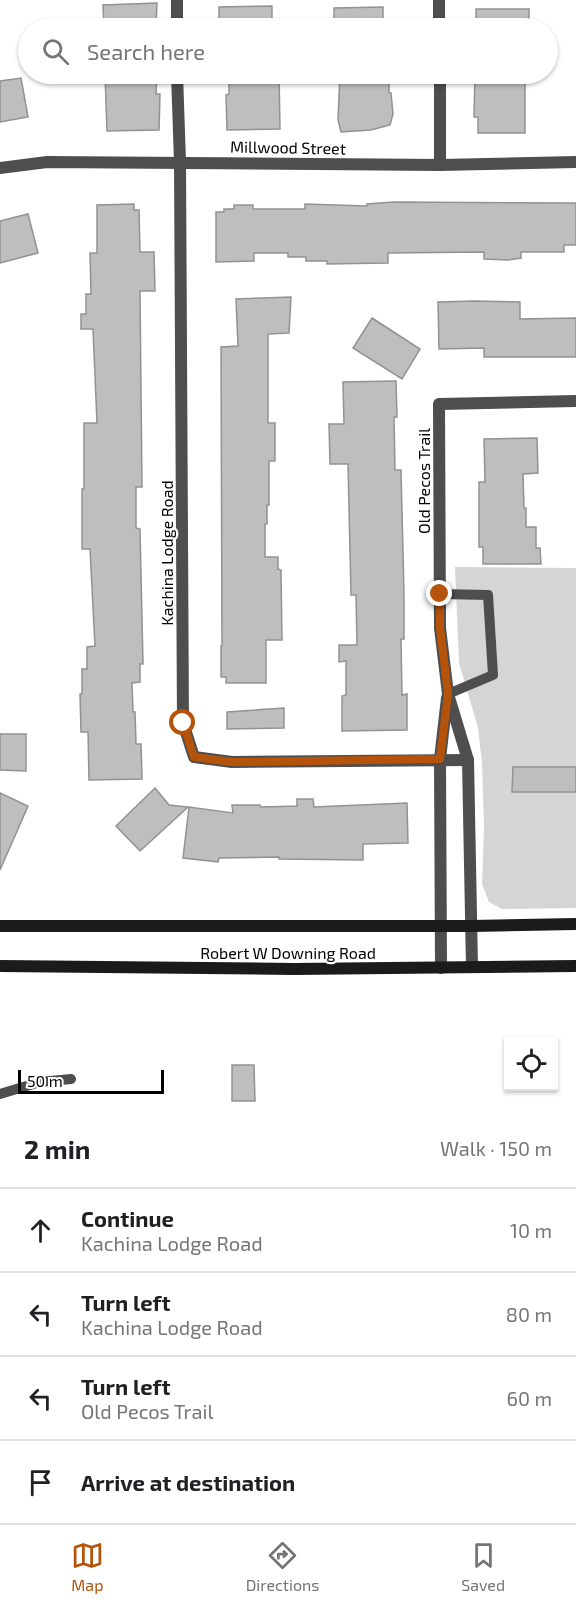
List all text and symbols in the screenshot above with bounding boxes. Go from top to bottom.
search box [18,18,558,84]
icon: search [39,35,72,68]
text: Search here [87,38,205,64]
street label: Millwood Street [230,136,346,158]
street label: Old Pecos Trail [414,428,433,534]
street label: Kachina Lodge Road [157,480,176,626]
route end [426,580,452,606]
route start [169,709,195,735]
street label: Robert W Downing Road [200,943,376,962]
map controls [504,1037,558,1091]
button: locate [504,1037,558,1091]
scale bar [18,1067,164,1094]
text: 50 m [27,1071,63,1090]
text: 2 min [24,1133,90,1164]
text: Walk · 150 m [440,1136,552,1160]
text: Continue [81,1205,174,1231]
icon: ahead [24,1214,57,1247]
text: 10 m [510,1218,552,1242]
text: Kachina Lodge Road [81,1231,263,1255]
text: Turn left [81,1289,170,1315]
icon: left [24,1298,57,1331]
text: 80 m [506,1302,552,1326]
text: Kachina Lodge Road [81,1315,263,1339]
text: Turn left [81,1373,170,1399]
icon: left [24,1382,57,1415]
text: 60 m [507,1386,552,1410]
text: Old Pecos Trail [81,1399,213,1423]
icon: arrive [24,1466,57,1499]
text: Arrive at destination [81,1469,295,1495]
tab: Map [71,1539,104,1594]
tab: Directions [246,1539,319,1594]
tab: Saved [461,1539,505,1594]

